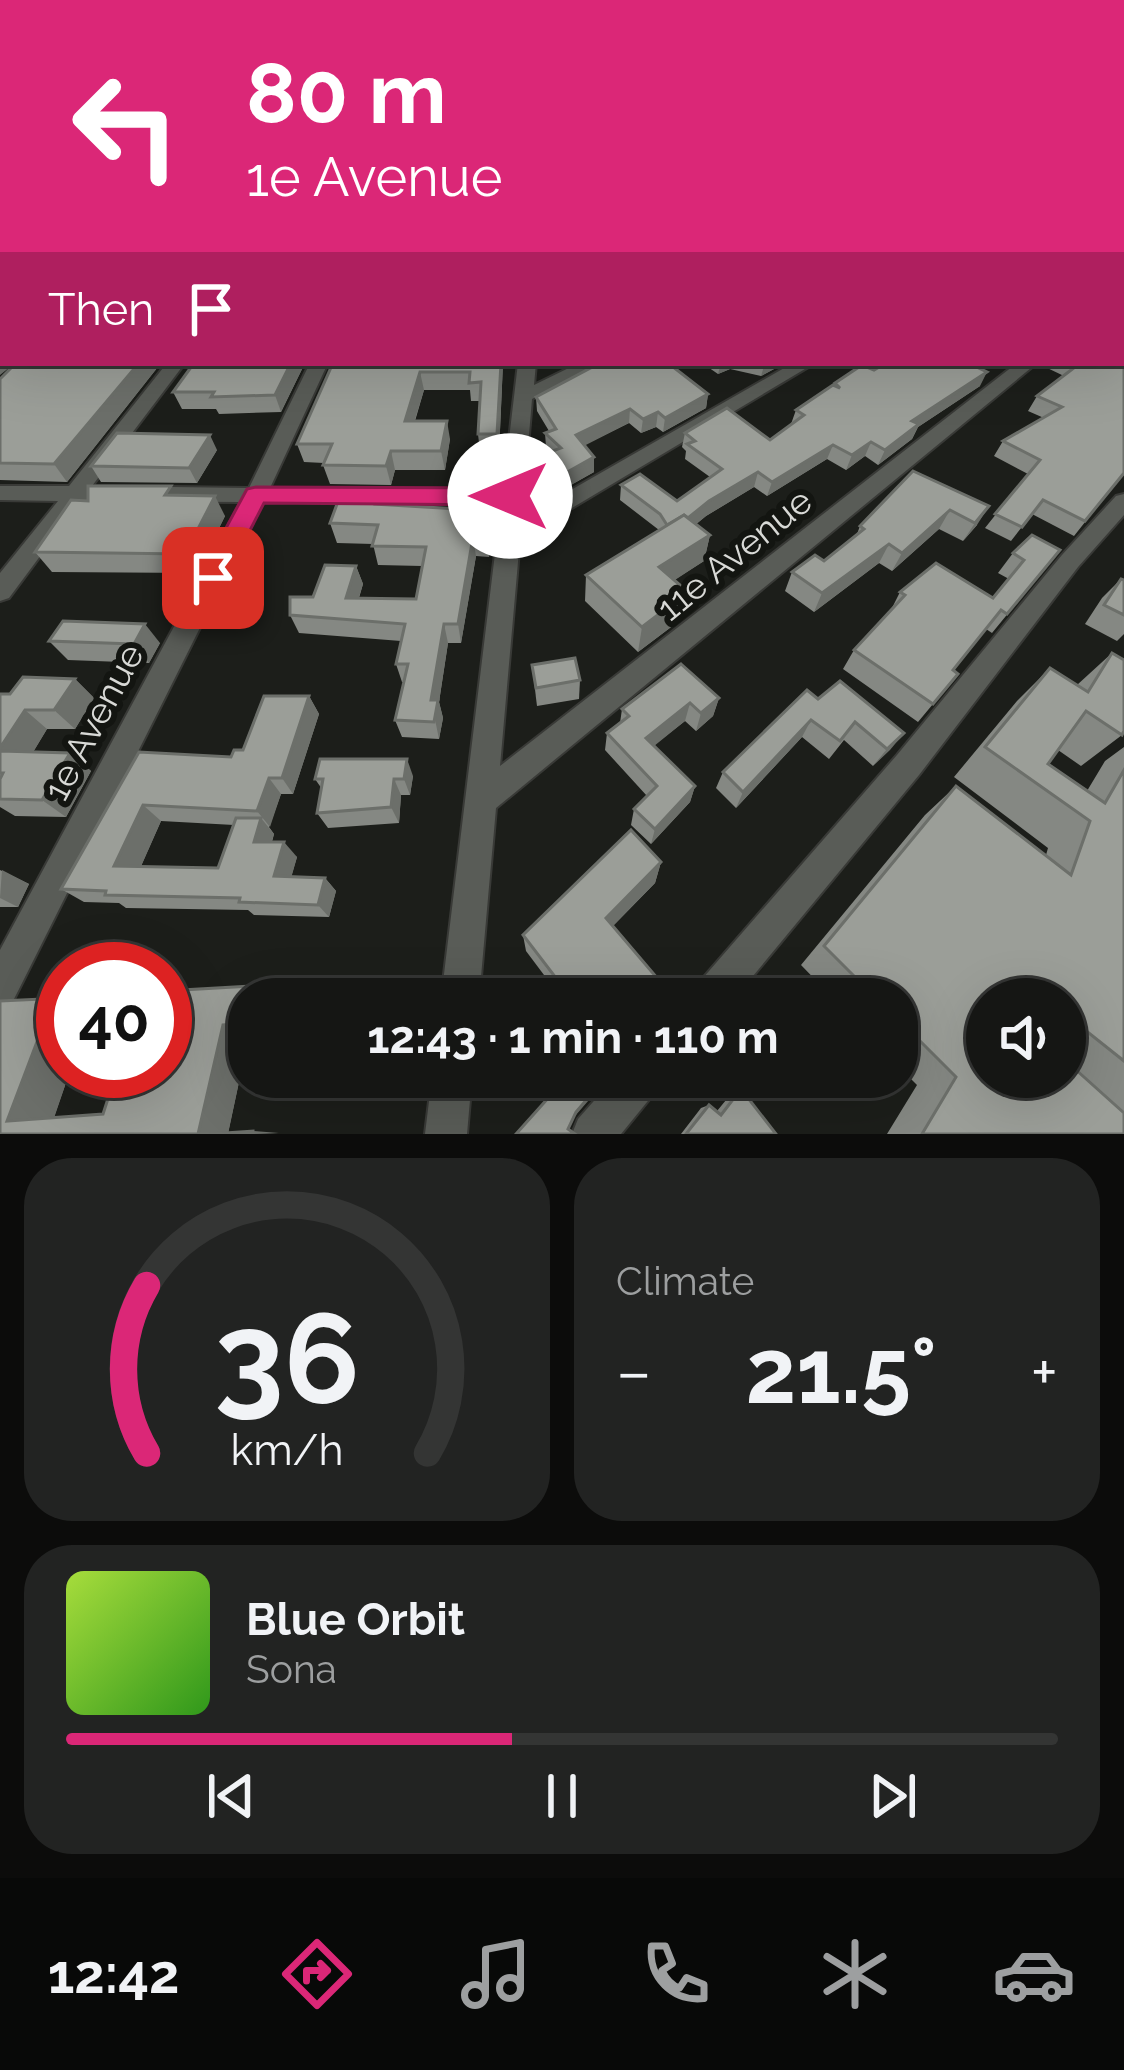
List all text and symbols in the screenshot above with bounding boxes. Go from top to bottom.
text: 80 m [246,44,447,143]
icon: left [48,48,204,204]
text: 1e Avenue [246,145,502,209]
icon: arrive [178,276,244,342]
text: Then [48,283,154,336]
position arrow [447,433,573,559]
street label: 11e Avenue [648,479,820,629]
pin [162,527,264,629]
icon: arrive [180,545,246,611]
street label: 1e Avenue [34,637,152,807]
speed limit sign: 40 [36,942,192,1098]
map controls [966,978,1086,1098]
button: sound [966,978,1086,1098]
text: 12:43 · 1 min · 110 m [367,1011,779,1064]
text: Climate [616,1258,754,1304]
text: 36 [214,1285,360,1431]
text: 21.5° [746,1318,937,1424]
text: − [616,1333,652,1410]
text: + [1031,1333,1058,1410]
text: km/h [230,1424,344,1474]
text: Blue Orbit [246,1593,465,1646]
text: Sona [246,1646,337,1692]
icon: previous [198,1763,264,1829]
icon: pause [529,1763,595,1829]
icon: next [860,1763,926,1829]
icon: directions [275,1932,359,2016]
icon: music [454,1932,538,2016]
icon: phone [634,1932,718,2016]
icon: climate [813,1932,897,2016]
icon: car [992,1932,1076,2016]
text: 12:42 [48,1942,179,2006]

